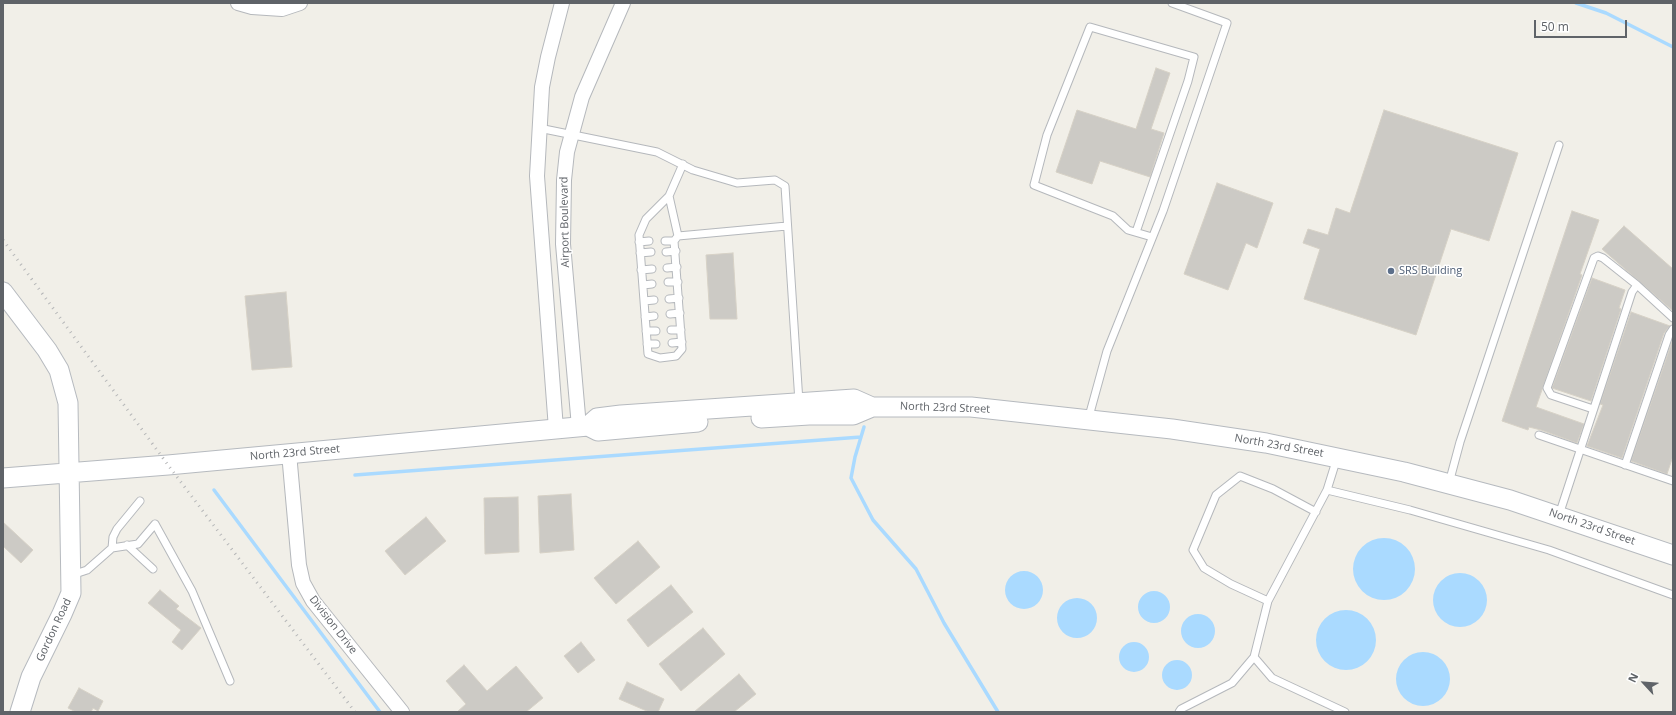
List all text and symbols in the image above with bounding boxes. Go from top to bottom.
scale bar [1536,12,1629,38]
text: 50 m [1541,18,1569,35]
street label: Airport Boulevard [558,176,572,268]
place label: SRS Building [1399,264,1462,278]
marker: SRS Building [1386,266,1396,276]
street label: North 23rd Street [900,400,990,416]
street label: North 23rd Street [1233,432,1325,460]
street label: North 23rd Street [249,442,341,464]
street label: North 23rd Street [1547,506,1637,548]
street label: Division Drive [306,593,360,657]
street label: Gordon Road [34,596,74,664]
north arrow [1624,663,1664,703]
text: N [1624,670,1641,685]

